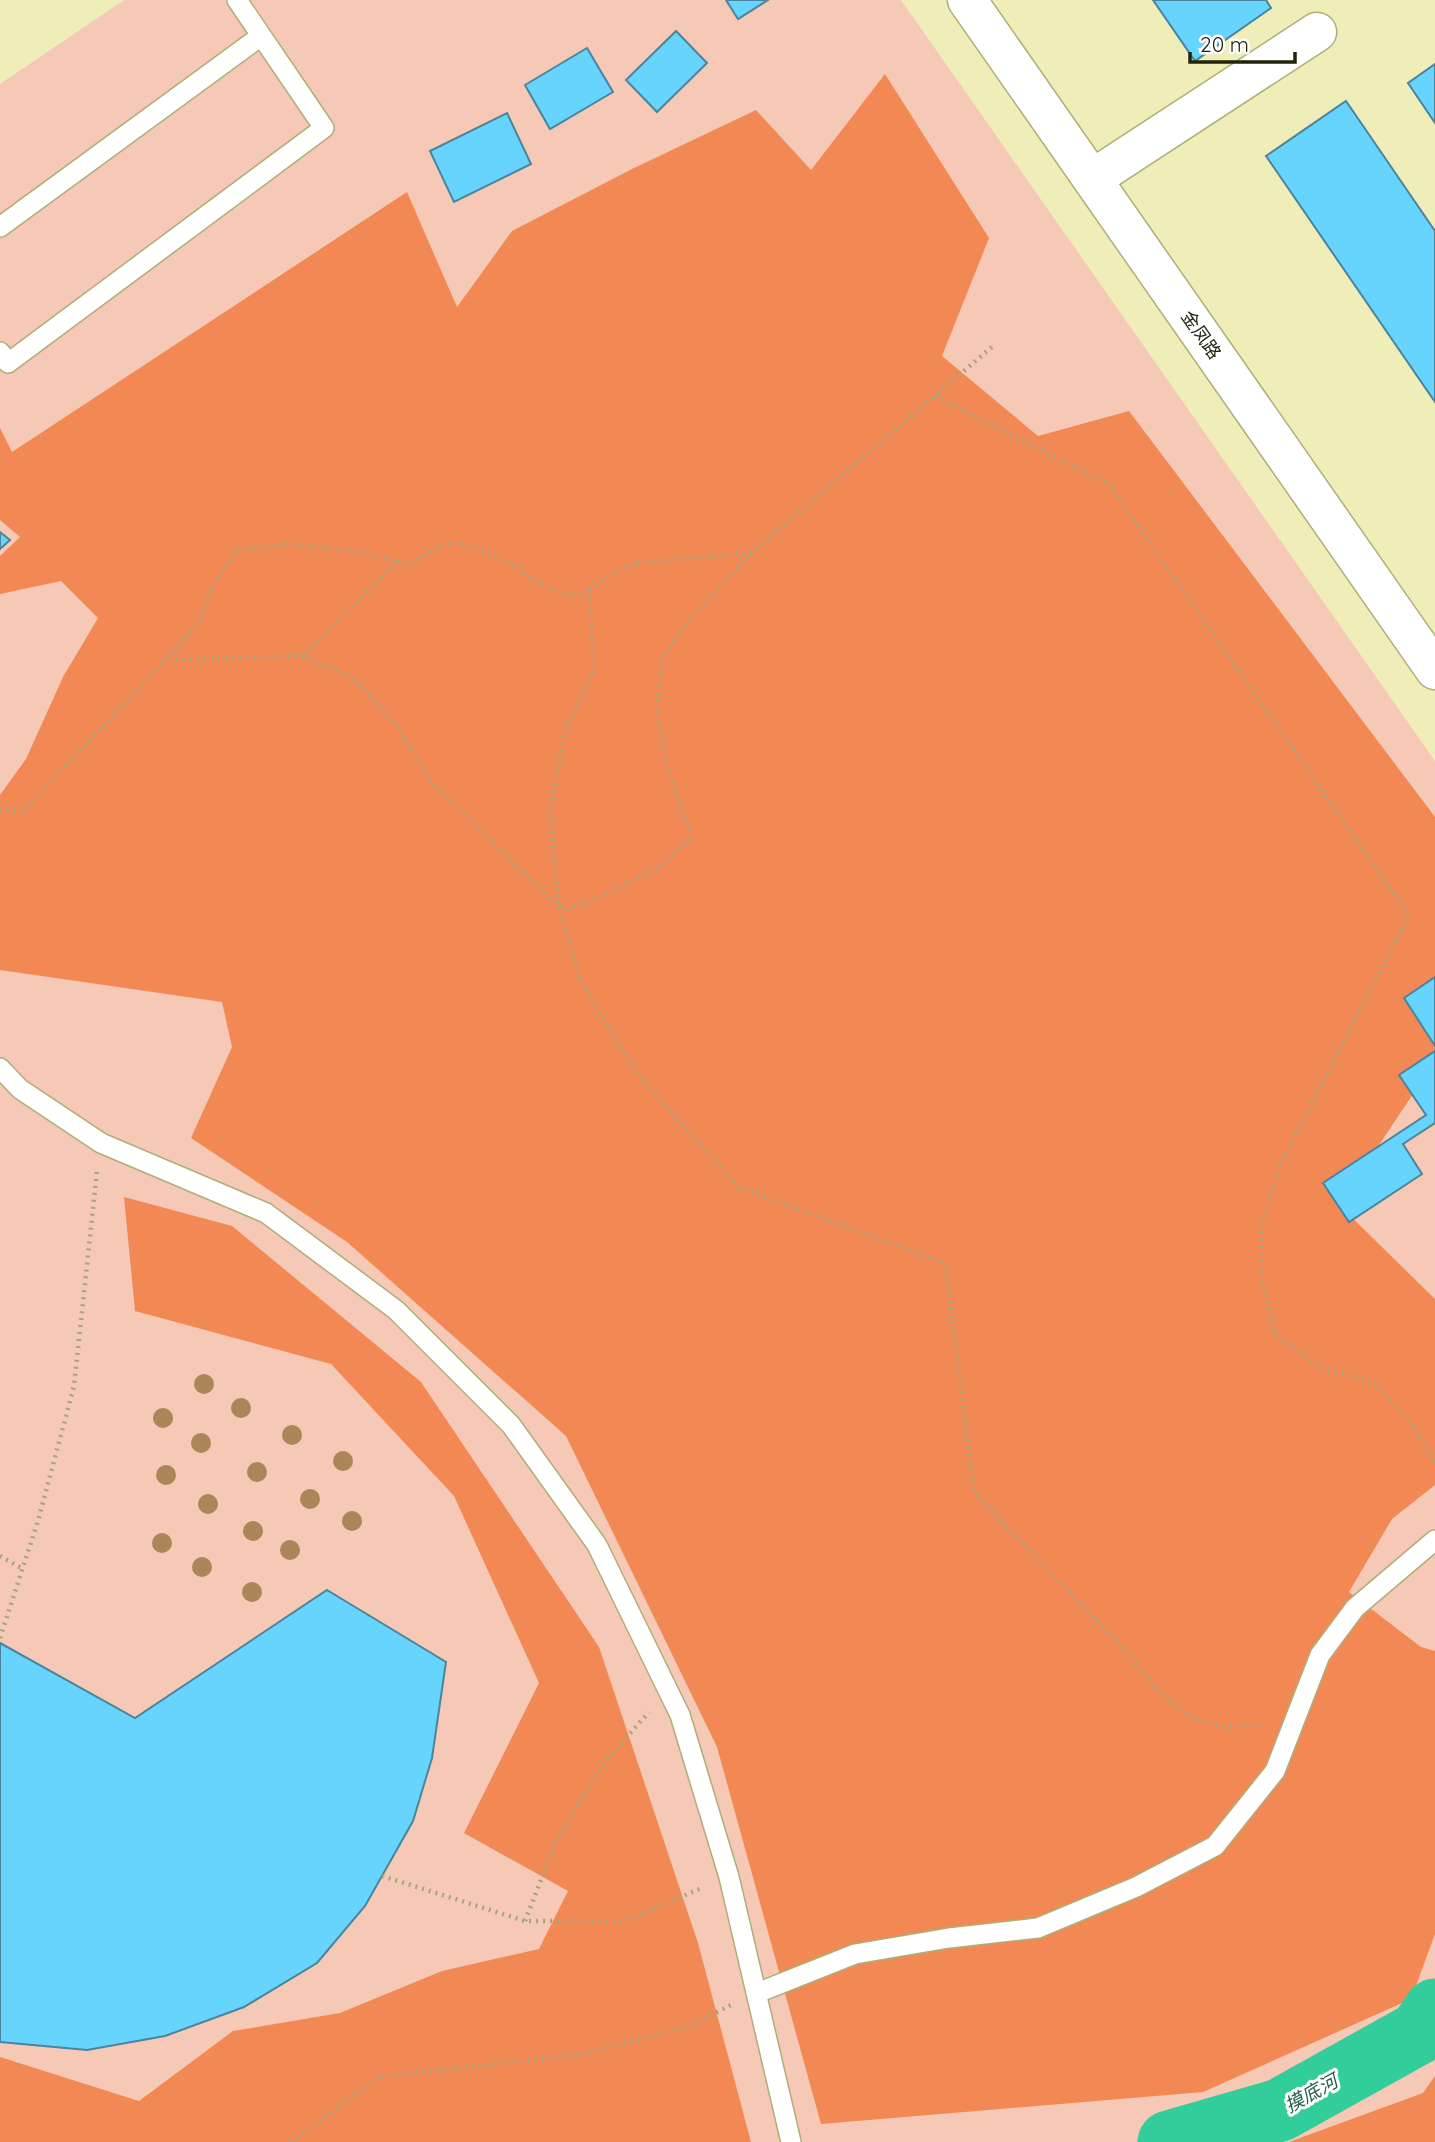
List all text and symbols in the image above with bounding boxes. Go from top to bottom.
scale bar [1190,21,1295,65]
text: 20 m [1200,31,1249,57]
street label: 金凤路 [1177,306,1226,363]
water label: 摸底河 [1280,2067,1345,2117]

